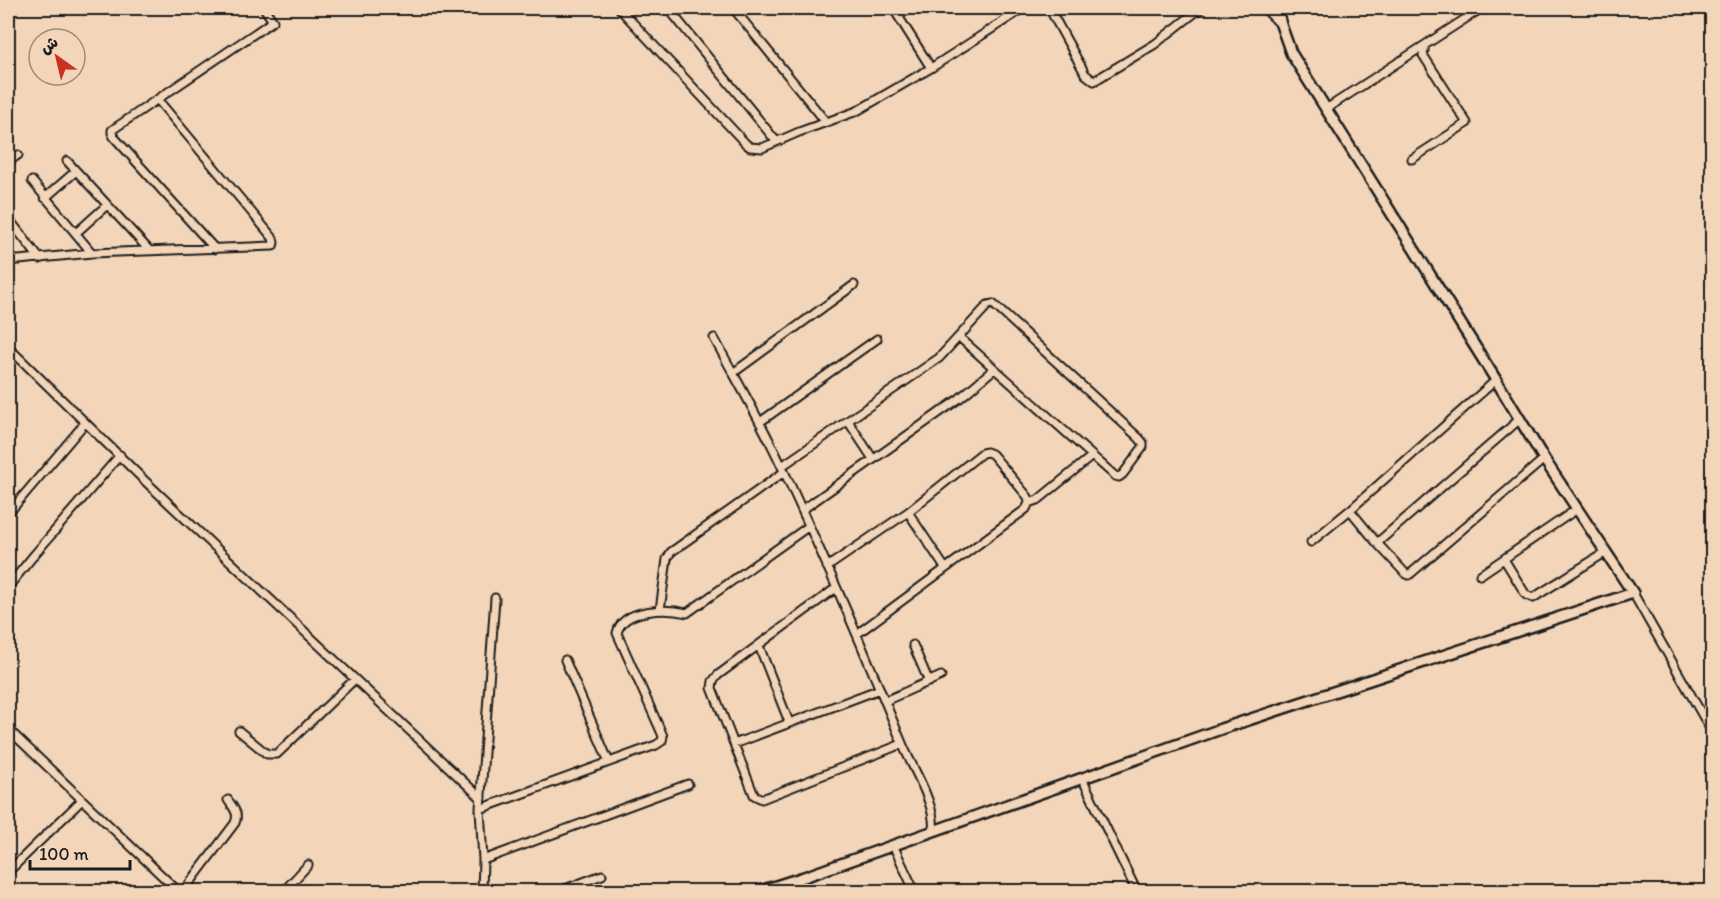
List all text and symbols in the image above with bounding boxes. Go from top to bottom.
north arrow [27,27,87,87]
text: ش [36,32,62,58]
scale bar [30,833,130,871]
text: 100 m [39,843,89,865]

